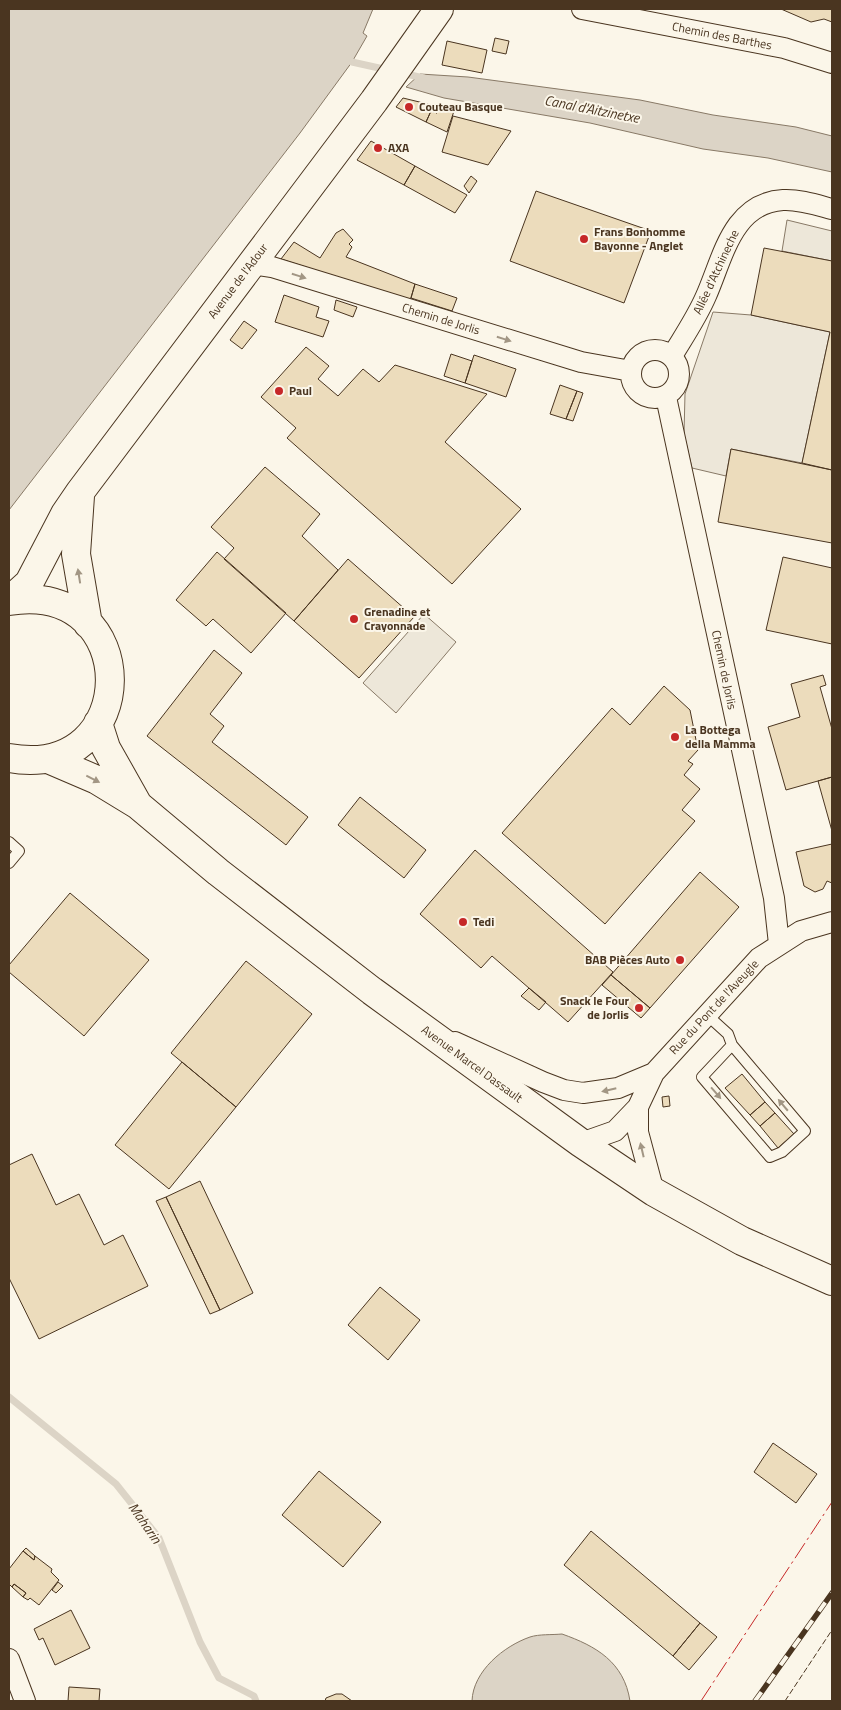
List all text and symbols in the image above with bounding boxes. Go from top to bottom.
street label: Chemin des Barthes [671,17,774,55]
water label: Canal d'Aitzinetxe [543,89,643,128]
place label: Couteau Basque [419,97,503,116]
marker: Couteau Basque [403,101,415,113]
place label: AXA [388,138,410,157]
marker: AXA [372,142,384,154]
place label: Frans Bonhomme Bayonne - Anglet [594,222,685,255]
street label: Allée d'Atchineche [688,226,743,317]
marker: Frans Bonhomme Bayonne - Anglet [578,233,590,245]
street label: Avenue de l'Adour [203,239,272,322]
one-way arrow [291,272,306,280]
street label: Chemin de Jorlis [400,298,483,340]
one-way arrow [497,335,512,343]
place label: Paul [289,381,312,400]
marker: Paul [273,385,285,397]
one-way arrow [75,567,83,583]
place label: Grenadine et Crayonnade [364,602,431,635]
marker: Grenadine et Crayonnade [348,613,360,625]
street label: Chemin de Jorlis [707,628,742,712]
place label: La Bottega della Mamma [685,720,756,753]
marker: La Bottega della Mamma [669,731,681,743]
one-way arrow [86,775,100,783]
place label: Tedi [473,912,494,931]
marker: Tedi [457,916,469,928]
place label: BAB Pièces Auto [585,950,670,969]
marker: BAB Pièces Auto [674,954,686,966]
street label: Rue du Pont de l'Aveugle [664,955,763,1059]
place label: Snack le Four de Jorlis [560,991,630,1024]
marker: Snack le Four de Jorlis [633,1002,645,1014]
street label: Avenue Marcel Dassault [418,1020,528,1107]
one-way arrow [601,1086,616,1094]
one-way arrow [710,1087,721,1100]
one-way arrow [778,1099,789,1111]
one-way arrow [638,1143,646,1158]
water label: Maharin [124,1498,168,1548]

